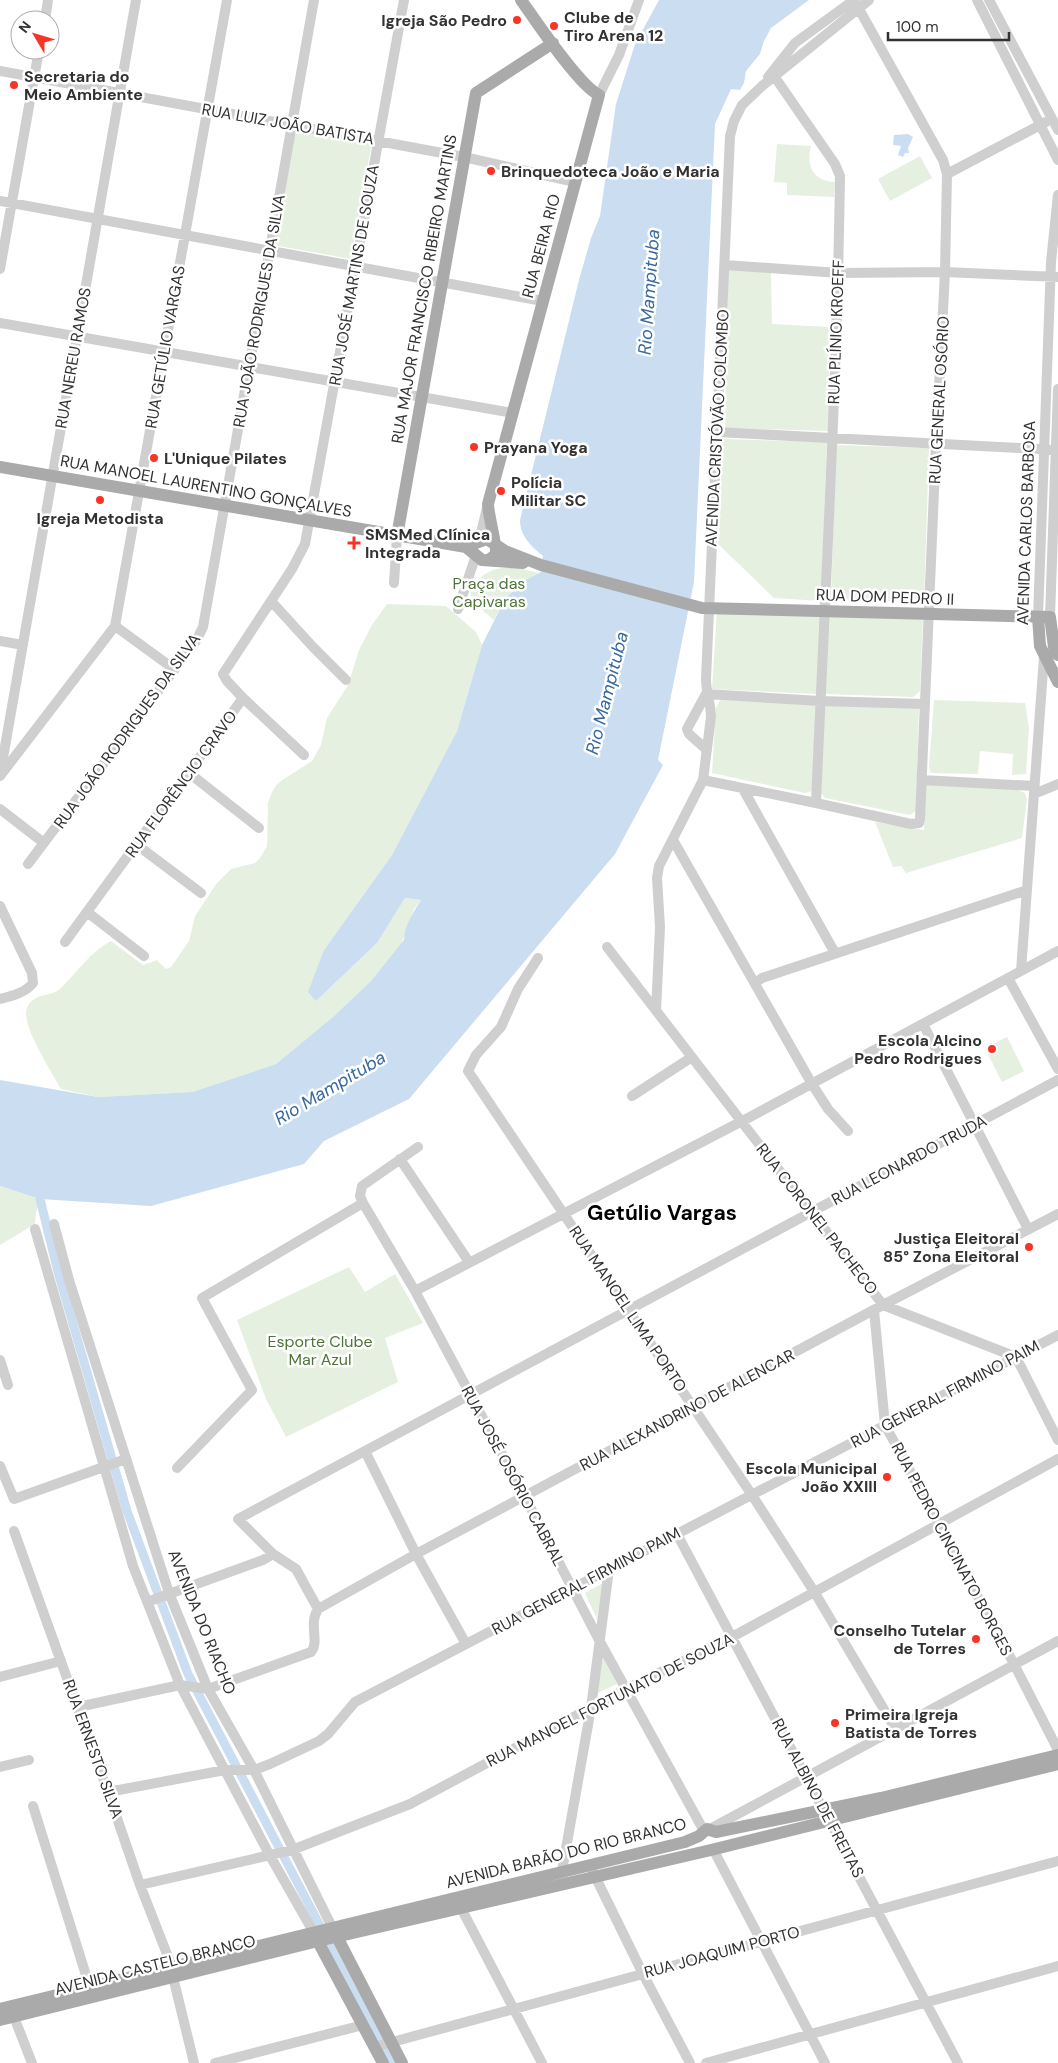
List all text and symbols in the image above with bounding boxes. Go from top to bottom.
place label: Clube de Tiro Arena 12 [564,7,663,46]
north arrow [10,10,60,60]
place label: Igreja São Pedro [381,10,507,31]
scale bar [888,10,1009,42]
marker: Igreja São Pedro [511,14,523,26]
text: N [15,17,35,37]
text: 100 m [896,17,939,37]
marker: Clube de Tiro Arena 12 [548,20,560,32]
place label: Secretaria do Meio Ambiente [24,66,143,105]
marker: Secretaria do Meio Ambiente [8,79,20,91]
street label: RUA LUIZ JOÃO BATISTA [200,99,376,150]
street label: RUA MAJOR FRANCISCO RIBEIRO MARTINS [386,133,462,445]
place label: Brinquedoteca João e Maria [501,161,720,182]
street label: RUA JOSÉ MARTINS DE SOUZA [324,163,384,387]
marker: Brinquedoteca João e Maria [485,165,497,177]
street label: RUA JOÃO RODRIGUES DA SILVA [228,192,290,429]
street label: RUA BEIRA RIO [517,192,565,300]
water label: Rio Mampituba [633,228,665,356]
street label: RUA PLÍNIO KROEFF [823,259,849,405]
street label: RUA GETÚLIO VARGAS [140,264,190,430]
street label: RUA NEREU RAMOS [50,286,96,430]
street label: AVENIDA CRISTÓVÃO COLOMBO [700,309,734,547]
street label: RUA GENERAL OSÓRIO [924,315,954,485]
street label: AVENIDA CARLOS BARBOSA [1012,420,1040,626]
place label: Prayana Yoga [484,437,588,458]
marker: Prayana Yoga [468,441,480,453]
place label: L'Unique Pilates [164,448,287,469]
street label: RUA MANOEL LAURENTINO GONÇALVES [59,450,353,522]
marker: L'Unique Pilates [148,452,160,464]
place label: Polícia Militar SC [511,472,586,511]
marker: Polícia Militar SC [495,485,507,497]
marker: Igreja Metodista [94,494,106,506]
place label: Igreja Metodista [36,508,164,529]
place label: SMSMed Clínica Integrada [365,524,490,563]
marker: SMSMed Clínica Integrada [347,536,361,550]
park label: Praça das Capivaras [452,573,526,612]
street label: RUA DOM PEDRO II [815,584,955,610]
street label: RUA JOÃO RODRIGUES DA SILVA [49,629,205,833]
water label: Rio Mampituba [580,629,634,757]
street label: RUA FLORÊNCIO CRAVO [121,706,241,862]
place label: Escola Alcino Pedro Rodrigues [854,1030,982,1069]
marker: Escola Alcino Pedro Rodrigues [986,1043,998,1055]
water label: Rio Mampituba [270,1045,390,1131]
street label: RUA LEONARDO TRUDA [828,1110,991,1210]
street label: RUA CORONEL PACHECO [751,1139,883,1299]
district label: Getúlio Vargas [587,1199,737,1227]
street label: RUA MANOEL LIMA PORTO [564,1222,692,1396]
place label: Justiça Eleitoral 85° Zona Eleitoral [883,1228,1019,1267]
marker: Justiça Eleitoral 85° Zona Eleitoral [1023,1241,1035,1253]
park label: Esporte Clube Mar Azul [267,1331,373,1370]
street label: RUA GENERAL FIRMINO PAIM [847,1335,1043,1453]
street label: RUA ALEXANDRINO DE ALENCAR [576,1344,798,1476]
street label: RUA JOSÉ OSÓRIO CABRAL [456,1382,570,1570]
street label: RUA PEDRO CINCINATO BORGES [887,1439,1017,1659]
place label: Escola Municipal João XXIII [746,1458,877,1497]
marker: Escola Municipal João XXIII [881,1471,893,1483]
street label: RUA GENERAL FIRMINO PAIM [488,1522,684,1640]
street label: AVENIDA DO RIACHO [163,1547,241,1697]
place label: Conselho Tutelar de Torres [834,1620,966,1659]
street label: RUA MANOEL FORTUNATO DE SOUZA [483,1628,737,1772]
marker: Conselho Tutelar de Torres [970,1633,982,1645]
street label: RUA ERNESTO SILVA [58,1677,128,1822]
place label: Primeira Igreja Batista de Torres [845,1704,977,1743]
street label: RUA ALBINO DE FREITAS [767,1715,869,1881]
marker: Primeira Igreja Batista de Torres [829,1717,841,1729]
street label: AVENIDA BARÃO DO RIO BRANCO [444,1813,688,1893]
street label: RUA JOAQUIM PORTO [642,1921,802,1983]
street label: AVENIDA CASTELO BRANCO [52,1930,258,2000]

